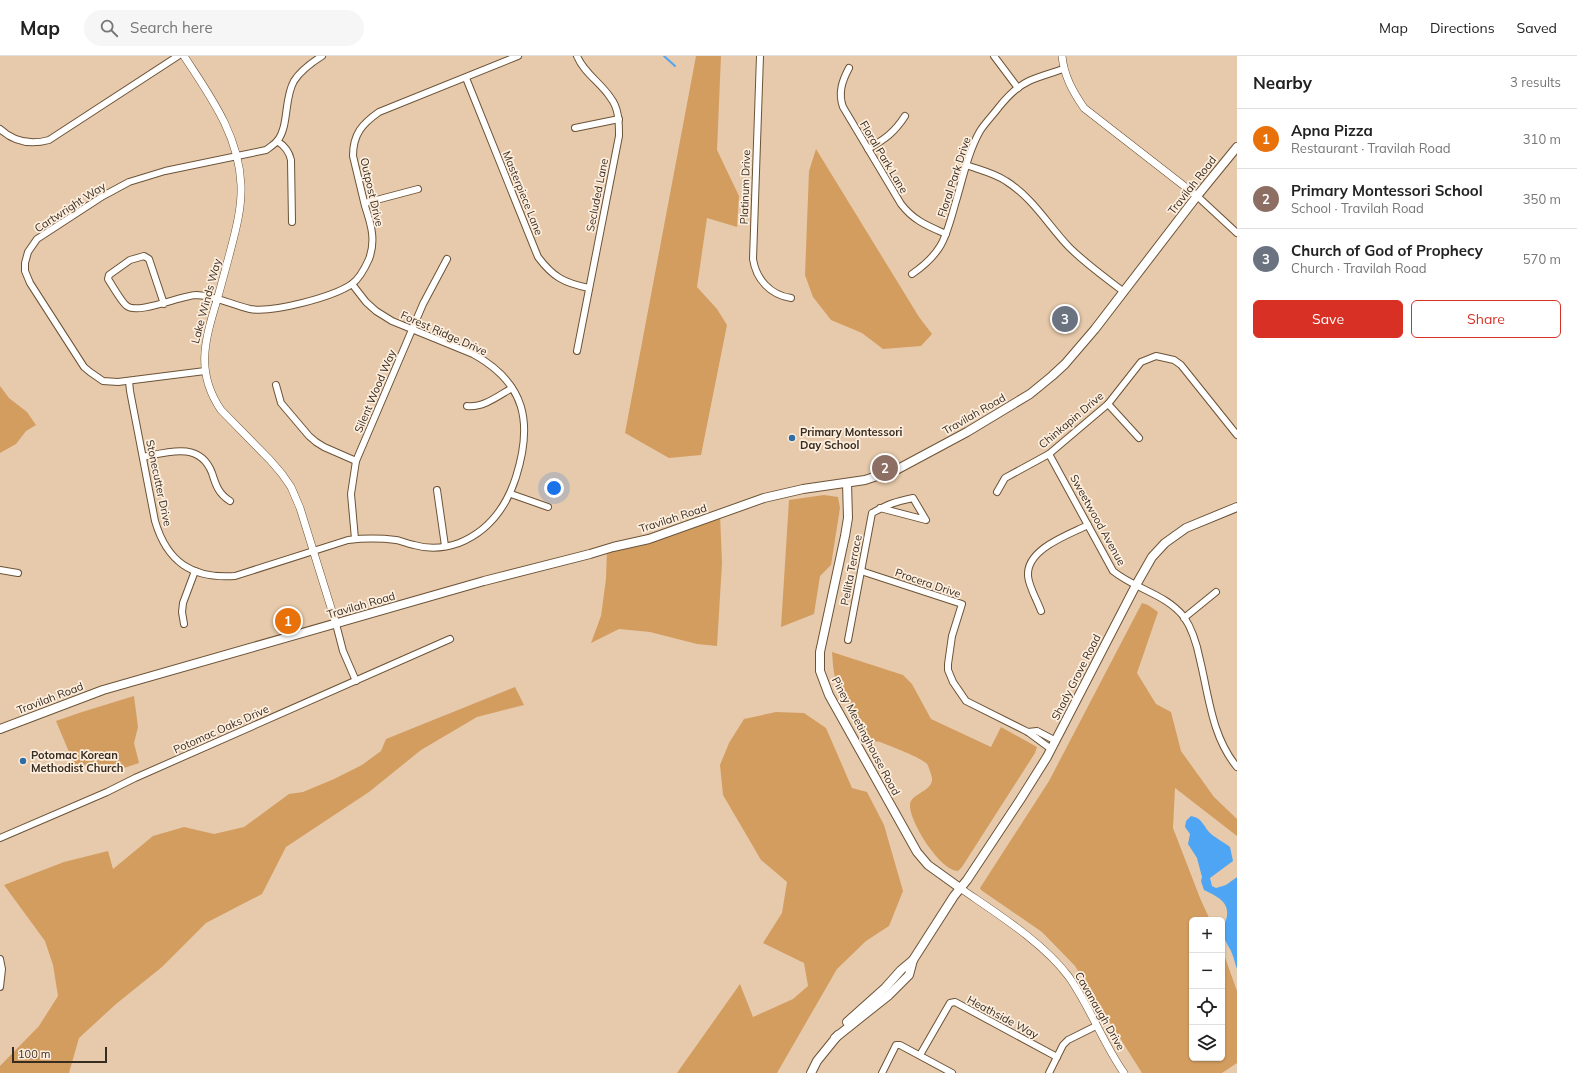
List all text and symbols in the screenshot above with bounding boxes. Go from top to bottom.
search box [84,10,364,46]
text: Map [20,16,60,40]
icon: search [98,17,120,39]
text: Search here [130,18,213,37]
text: Map [1379,19,1408,37]
text: Directions [1430,19,1495,37]
text: Saved [1517,19,1557,37]
text: Nearby [1253,72,1312,93]
text: 3 results [1510,74,1561,90]
street label: Floral Park Lane [857,118,911,196]
text: Apna Pizza [1291,121,1373,140]
text: 1 [1262,131,1270,147]
text: 310 m [1523,131,1561,147]
street label: Floral Park Drive [934,135,974,219]
text: Restaurant · Travilah Road [1291,140,1451,156]
street label: Masterpiece Lane [500,149,546,237]
street label: Platinum Drive [737,149,753,225]
street label: Travilah Road [1165,153,1219,217]
street label: Outpost Drive [357,156,387,228]
street label: Secluded Lane [583,157,611,233]
street label: Cartwright Way [32,179,108,235]
text: Primary Montessori School [1291,181,1483,200]
text: 2 [1262,191,1270,207]
text: 350 m [1523,191,1561,207]
text: School · Travilah Road [1291,200,1424,216]
text: Church of God of Prophecy [1291,241,1483,260]
text: 3 [1262,251,1270,267]
text: 570 m [1523,251,1561,267]
street label: Lake Winds Way [188,257,224,345]
text: Church · Travilah Road [1291,260,1427,276]
button: Save [1253,300,1403,338]
button: Share [1411,300,1561,338]
pin: 3 [1052,304,1078,334]
street label: Forest Ridge Drive [399,308,489,358]
street label: Silent Wood Way [351,347,399,435]
street label: Chinkapin Drive [1036,389,1106,451]
street label: Travilah Road [940,390,1008,438]
place label: Primary Montessori Day School [800,425,902,452]
marker: Primary Montessori Day School [787,433,797,443]
street label: Stonecutter Drive [143,438,175,528]
pin: 2 [872,453,898,483]
street label: Sweetwood Avenue [1067,472,1129,568]
your location [544,478,564,498]
street label: Travilah Road [637,500,709,536]
street label: Pellita Terrace [837,533,865,607]
street label: Procera Drive [893,565,963,601]
street label: Travilah Road [325,589,397,621]
pin: 1 [275,606,301,636]
street label: Shady Grove Road [1048,632,1104,722]
street label: Piney Meetinghouse Road [829,674,903,798]
street label: Travilah Road [15,679,85,717]
street label: Potomac Oaks Drive [171,702,271,756]
place label: Potomac Korean Methodist Church [31,748,123,775]
marker: Potomac Korean Methodist Church [18,756,28,766]
map controls [1189,917,1225,1061]
button: + [1189,917,1225,953]
button: − [1189,953,1225,989]
street label: Cavanaugh Drive [1072,969,1128,1053]
button: locate [1189,989,1225,1025]
street label: Heathside Way [965,992,1041,1042]
button: layers [1189,1025,1225,1061]
scale bar [12,1045,107,1064]
text: 100 m [18,1047,50,1061]

